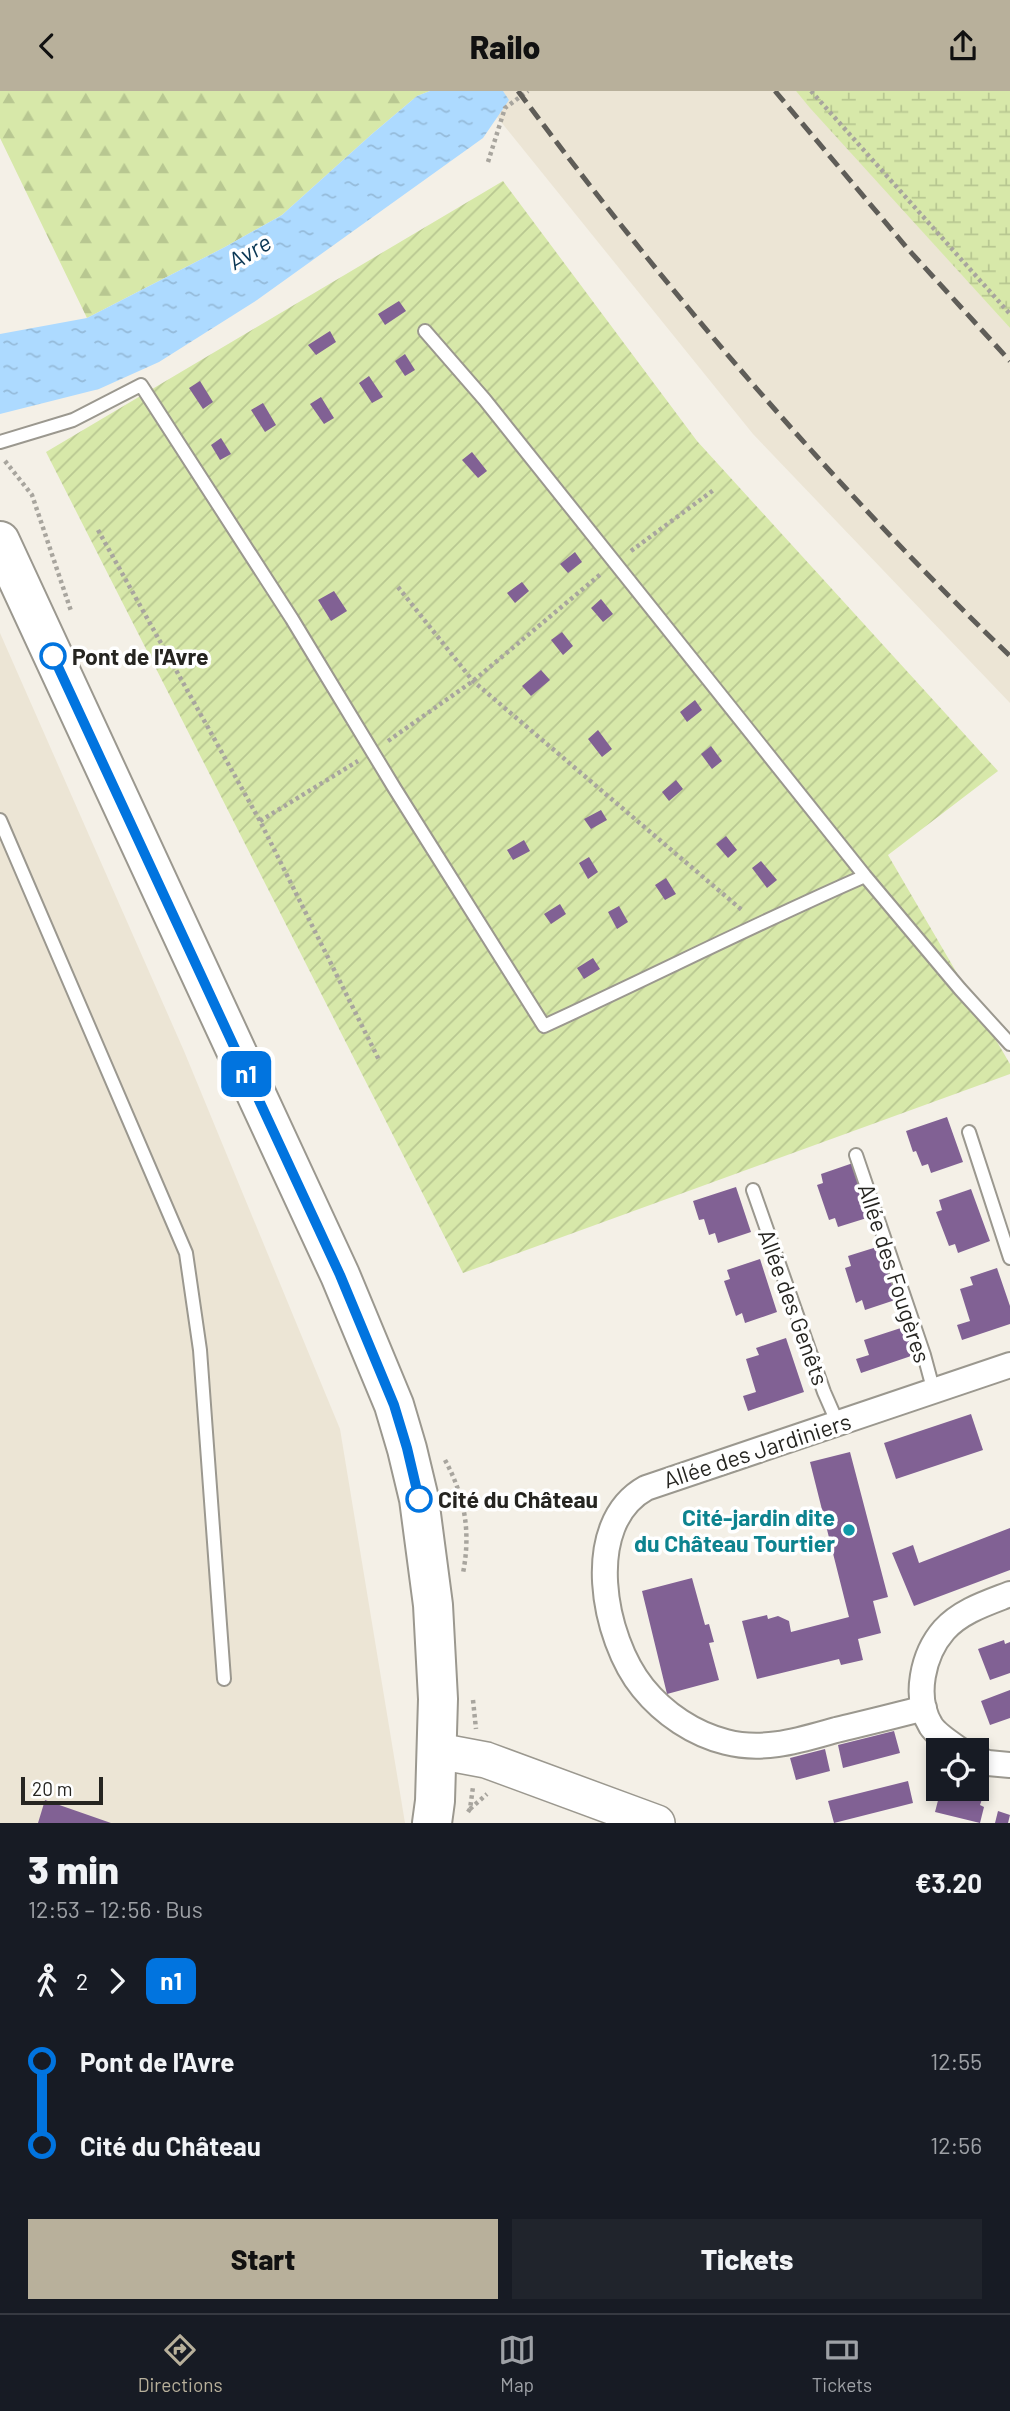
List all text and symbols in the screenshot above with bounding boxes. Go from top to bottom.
icon: back [28,27,66,65]
text: Railo [470,27,540,65]
icon: share [944,27,982,65]
water label: Avre [222,227,276,275]
place label: Pont de l'Avre [72,642,209,670]
marker: Pont de l'Avre [40,643,66,669]
line badge: n1 [215,1051,278,1097]
text: n1 [235,1059,257,1088]
street label: Allée des Fougères [853,1180,937,1366]
street label: Allée des Genêts [753,1225,835,1389]
street label: Allée des Jardiniers [660,1406,854,1494]
place label: Cité du Château [438,1485,598,1513]
marker: Cité du Château [406,1486,432,1512]
place label: Cité-jardin dite du Château Tourtier [634,1503,835,1557]
marker: Cité-jardin dite du Château Tourtier [841,1522,857,1538]
map controls [926,1738,989,1801]
button: locate [926,1738,989,1801]
scale bar [21,1774,103,1806]
text: 20 m [32,1777,72,1800]
text: 3 min [28,1846,119,1892]
text: €3.20 [915,1867,982,1898]
text: 12:53 – 12:56 · Bus [28,1895,203,1923]
icon: walk [28,1962,66,2000]
icon: forward [98,1962,136,2000]
text: n1 [160,1966,182,1995]
text: 2 [76,1967,88,1995]
text: Pont de l'Avre [80,2046,234,2077]
text: 12:55 [930,2047,982,2075]
text: Cité du Château [80,2130,261,2161]
text: 12:56 [930,2131,982,2159]
button: Start [28,2219,498,2299]
button: Tickets [512,2219,982,2299]
tab: Directions [138,2331,223,2396]
tab: Map [498,2331,536,2396]
tab: Tickets [812,2331,872,2396]

